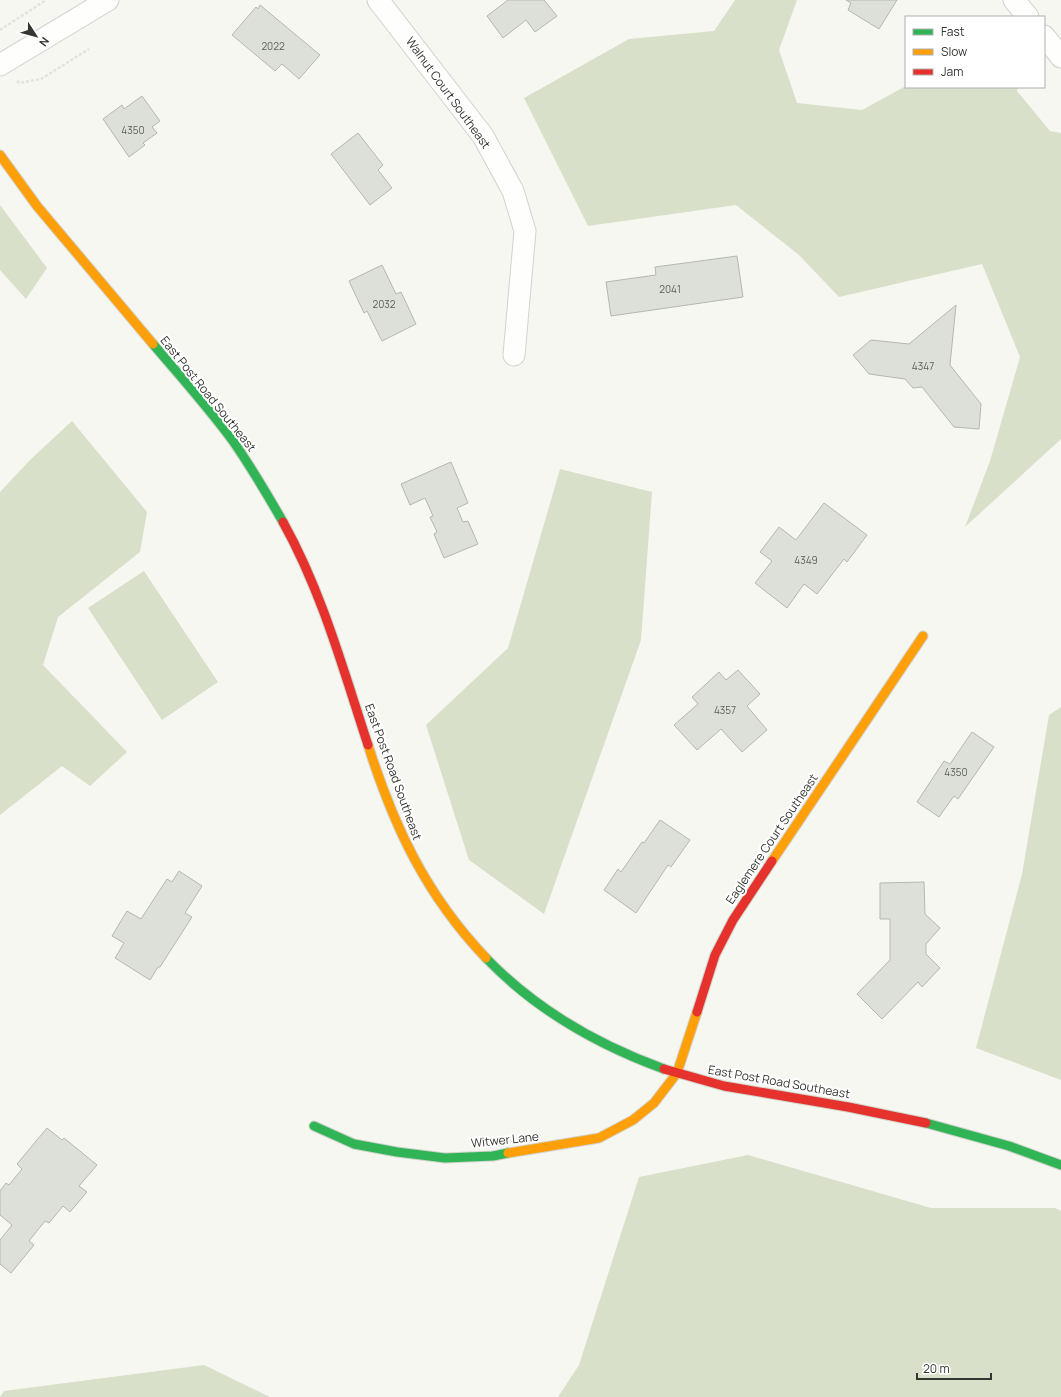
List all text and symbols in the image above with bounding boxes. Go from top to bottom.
north arrow [16,16,56,56]
legend [905,16,1045,88]
text: Fast [941,23,965,40]
street label: Walnut Court Southeast [402,33,495,152]
text: N [36,35,53,50]
house number: 2022 [261,39,285,53]
text: Slow [941,43,967,60]
text: Jam [941,63,963,80]
house number: 4350 [121,123,145,137]
house number: 2041 [659,282,681,296]
house number: 2032 [372,297,396,311]
street label: East Post Road Southeast [157,332,260,455]
house number: 4347 [912,359,934,373]
house number: 4349 [794,553,818,567]
street label: East Post Road Southeast [361,701,426,842]
house number: 4357 [714,703,736,717]
house number: 4350 [944,765,968,779]
street label: Eaglemere Court Southeast [722,770,822,907]
street label: East Post Road Southeast [707,1061,852,1102]
street label: Witwer Lane [470,1127,540,1152]
scale bar [917,1355,991,1381]
text: 20 m [923,1360,950,1377]

